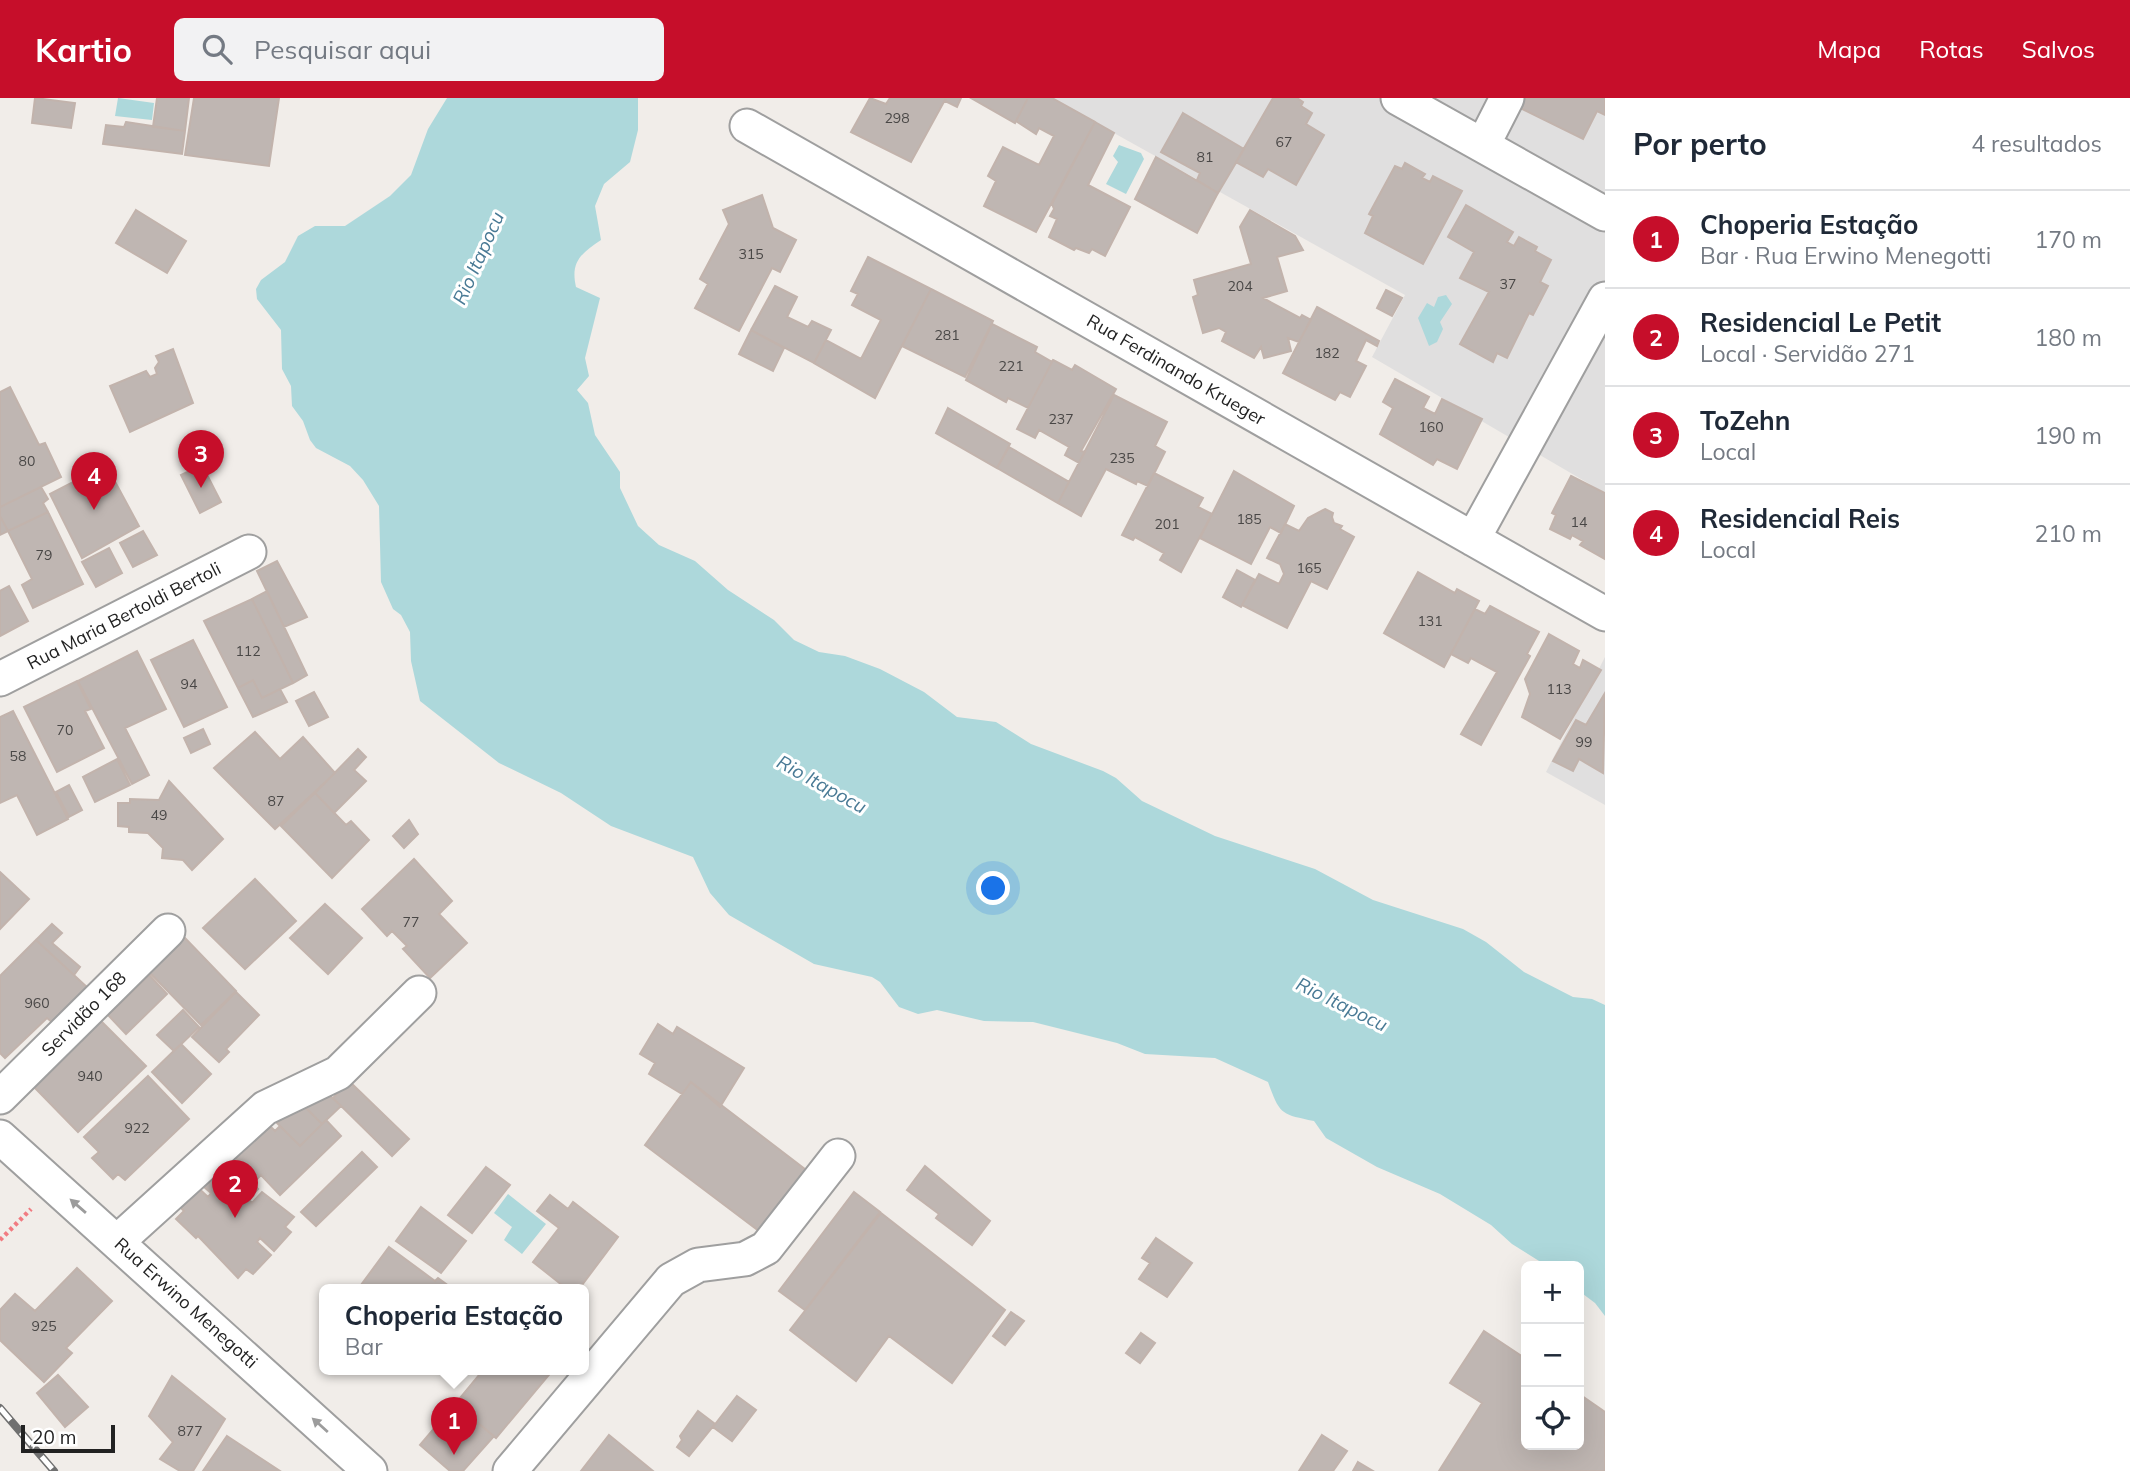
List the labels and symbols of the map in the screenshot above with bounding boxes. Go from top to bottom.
house number: 298 [884,109,910,127]
house number: 67 [1276,133,1292,151]
house number: 81 [1197,148,1213,166]
water label: Rio Itapocu [447,208,509,308]
house number: 315 [738,245,764,263]
house number: 37 [1500,275,1516,293]
house number: 204 [1227,277,1253,295]
street label: Rua Ferdinando Krueger [1083,309,1270,430]
house number: 281 [934,326,960,344]
house number: 182 [1314,344,1340,362]
house number: 221 [998,357,1024,375]
house number: 237 [1048,410,1074,428]
house number: 160 [1418,418,1444,436]
pin: 3 [178,430,224,488]
house number: 235 [1109,449,1135,467]
house number: 80 [19,452,35,470]
pin: 4 [71,452,117,510]
house number: 185 [1236,510,1262,528]
house number: 14 [1571,513,1588,531]
house number: 201 [1154,515,1180,533]
house number: 79 [36,546,52,564]
street label: Rua Maria Bertoldi Bertoli [23,557,225,675]
house number: 165 [1296,559,1322,577]
house number: 131 [1417,612,1443,630]
house number: 112 [235,642,261,660]
house number: 94 [181,675,198,693]
house number: 113 [1546,680,1572,698]
house number: 70 [57,721,73,739]
house number: 99 [1576,733,1592,751]
house number: 58 [10,747,26,765]
water label: Rio Itapocu [773,749,871,819]
house number: 87 [268,792,284,810]
house number: 49 [151,806,167,824]
your location [976,871,1010,905]
house number: 77 [403,913,419,931]
street label: Servidão 168 [36,966,131,1061]
water label: Rio Itapocu [1292,971,1392,1037]
house number: 960 [24,994,50,1012]
house number: 940 [77,1067,103,1085]
house number: 922 [124,1119,150,1137]
pin: 2 [212,1160,258,1218]
one-way arrow [70,1199,87,1214]
street label: Rua Erwino Menegotti [110,1232,263,1373]
house number: 925 [31,1317,57,1335]
pin: 1 [431,1397,477,1455]
one-way arrow [311,1417,329,1433]
scale bar [21,1422,116,1454]
house number: 877 [177,1422,203,1440]

